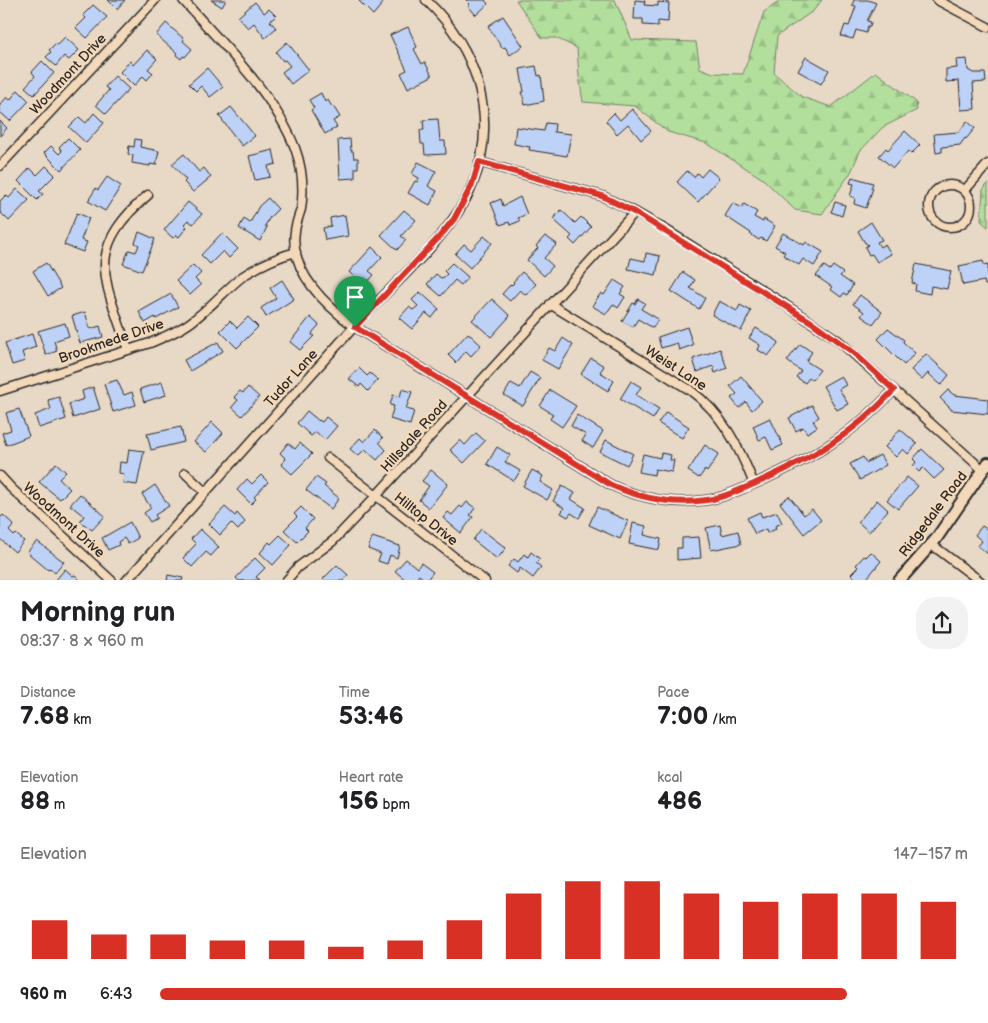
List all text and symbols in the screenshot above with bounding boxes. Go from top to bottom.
street label: Woodmont Drive [26,30,110,118]
pin [334,276,376,327]
icon: arrive [341,283,369,311]
street label: Brookmede Drive [56,315,166,367]
street label: Weist Lane [642,342,710,394]
street label: Tudor Lane [261,346,321,410]
street label: Hillsdale Road [377,396,451,476]
street label: Ridgedale Road [895,468,971,560]
street label: Woodmont Drive [20,479,108,561]
street label: Hilltop Drive [391,489,461,549]
text: Morning run [20,596,175,629]
button: share [916,597,968,649]
text: 08:37 · 8 × 960 m [20,632,144,651]
text: Distance [20,684,76,701]
text: Time [339,684,370,701]
text: Pace [657,684,689,701]
text: 7.68 [20,701,69,732]
text: 53:46 [339,701,404,732]
text: 7:00 [657,701,708,732]
text: km [69,711,92,728]
text: /km [708,711,737,728]
text: Elevation [20,769,78,786]
text: Heart rate [339,769,403,786]
text: kcal [657,769,682,786]
text: 88 [20,786,50,817]
text: 156 [339,786,379,817]
text: 486 [657,786,702,817]
text: m [50,796,65,813]
text: bpm [379,796,410,813]
text: Elevation [20,845,87,864]
text: 147–157 m [894,845,968,864]
text: 960 m [20,985,67,1004]
text: 6:43 [100,985,133,1004]

